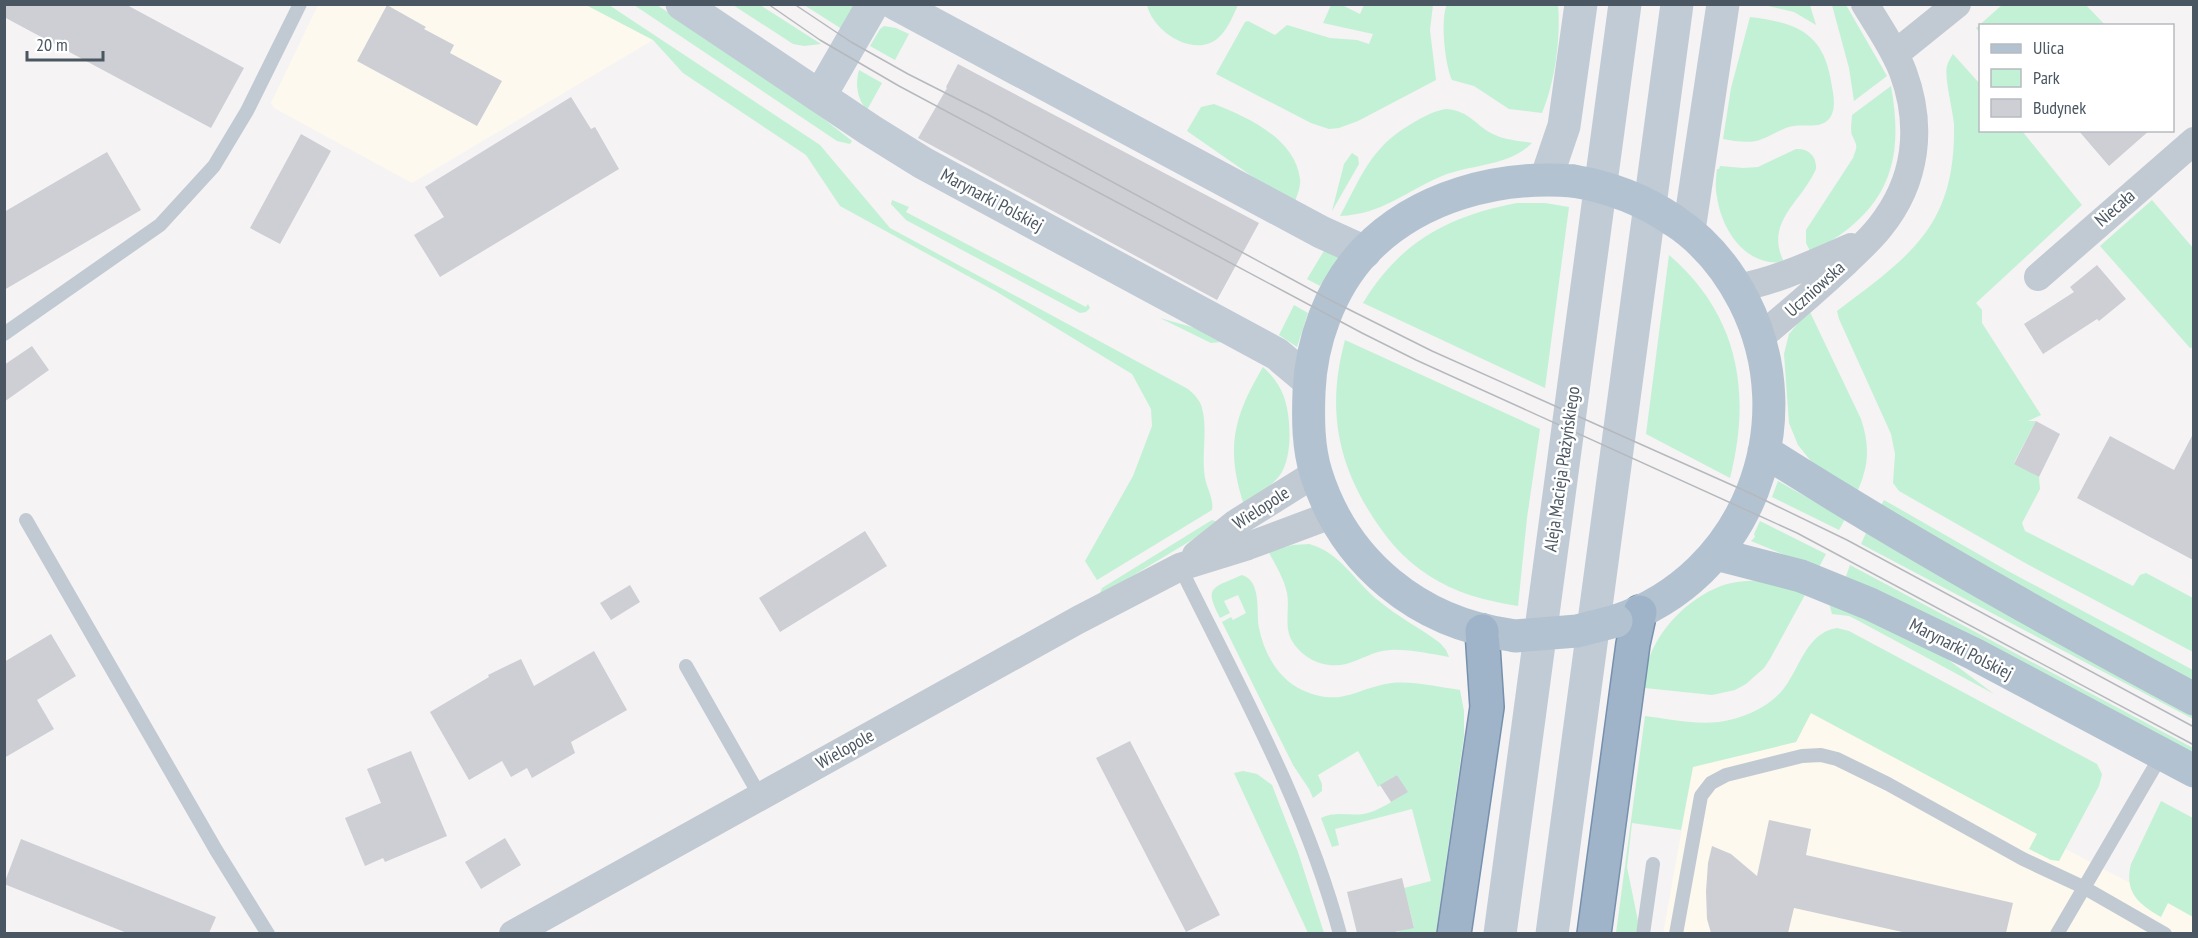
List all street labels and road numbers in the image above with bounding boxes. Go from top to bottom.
street label: Marynarki Polskiej [937,163,1047,236]
street label: Niecała [2090,184,2140,231]
street label: Uczniowska [1780,256,1849,321]
street label: Aleja Macieja Płażyńskiego [1539,385,1585,553]
street label: Wielopole [1228,481,1293,534]
street label: Marynarki Polskiej [1906,613,2017,684]
street label: Wielopole [812,723,878,774]

